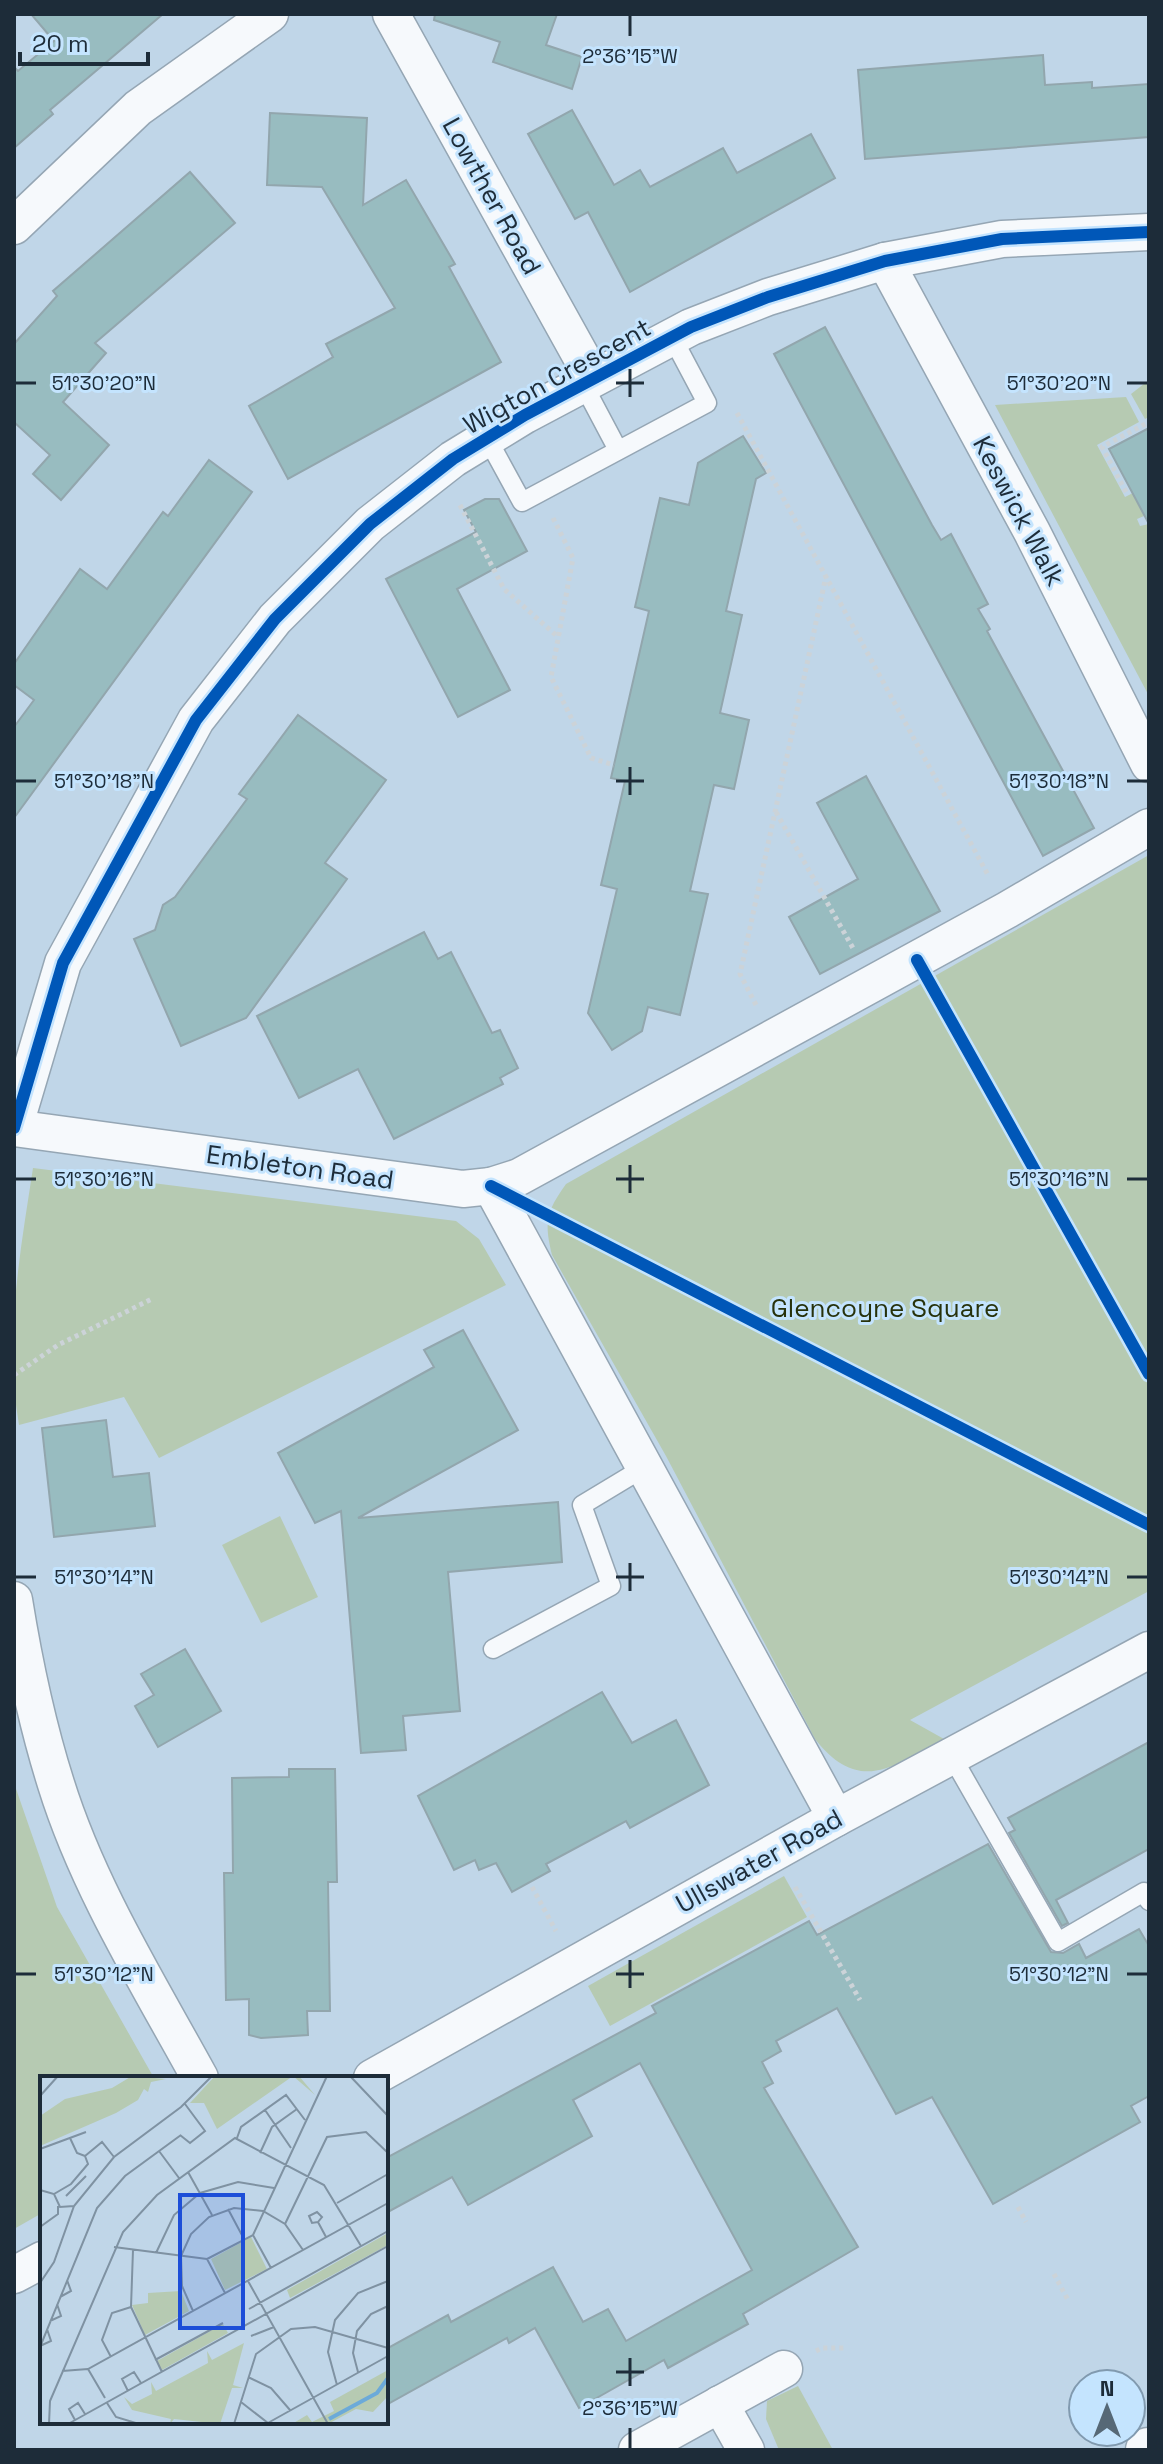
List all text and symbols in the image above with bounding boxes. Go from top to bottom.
scale bar [20,16,148,66]
text: 20 m [32,28,89,59]
text: 2°36'15"W [582,43,678,69]
street label: Lowther Road [435,112,549,280]
street label: Wigton Crescent [457,310,657,442]
text: 51°30'20"N [52,370,156,396]
text: 51°30'20"N [1007,370,1111,396]
street label: Keswick Walk [965,430,1073,592]
text: 51°30'18"N [54,768,154,794]
text: 51°30'18"N [1009,768,1109,794]
street label: Embleton Road [204,1137,396,1197]
text: 51°30'16"N [54,1166,154,1192]
text: 51°30'16"N [1009,1166,1109,1192]
park label: Glencoyne Square [771,1291,999,1325]
text: 51°30'14"N [54,1564,154,1590]
text: 51°30'14"N [1009,1564,1109,1590]
street label: Ullswater Road [670,1801,848,1921]
text: 51°30'12"N [54,1961,154,1987]
text: 51°30'12"N [1009,1961,1109,1987]
inset map [40,2076,388,2424]
north arrow [1067,2368,1147,2448]
text: N [1100,2374,1114,2402]
text: 2°36'15"W [582,2395,678,2421]

